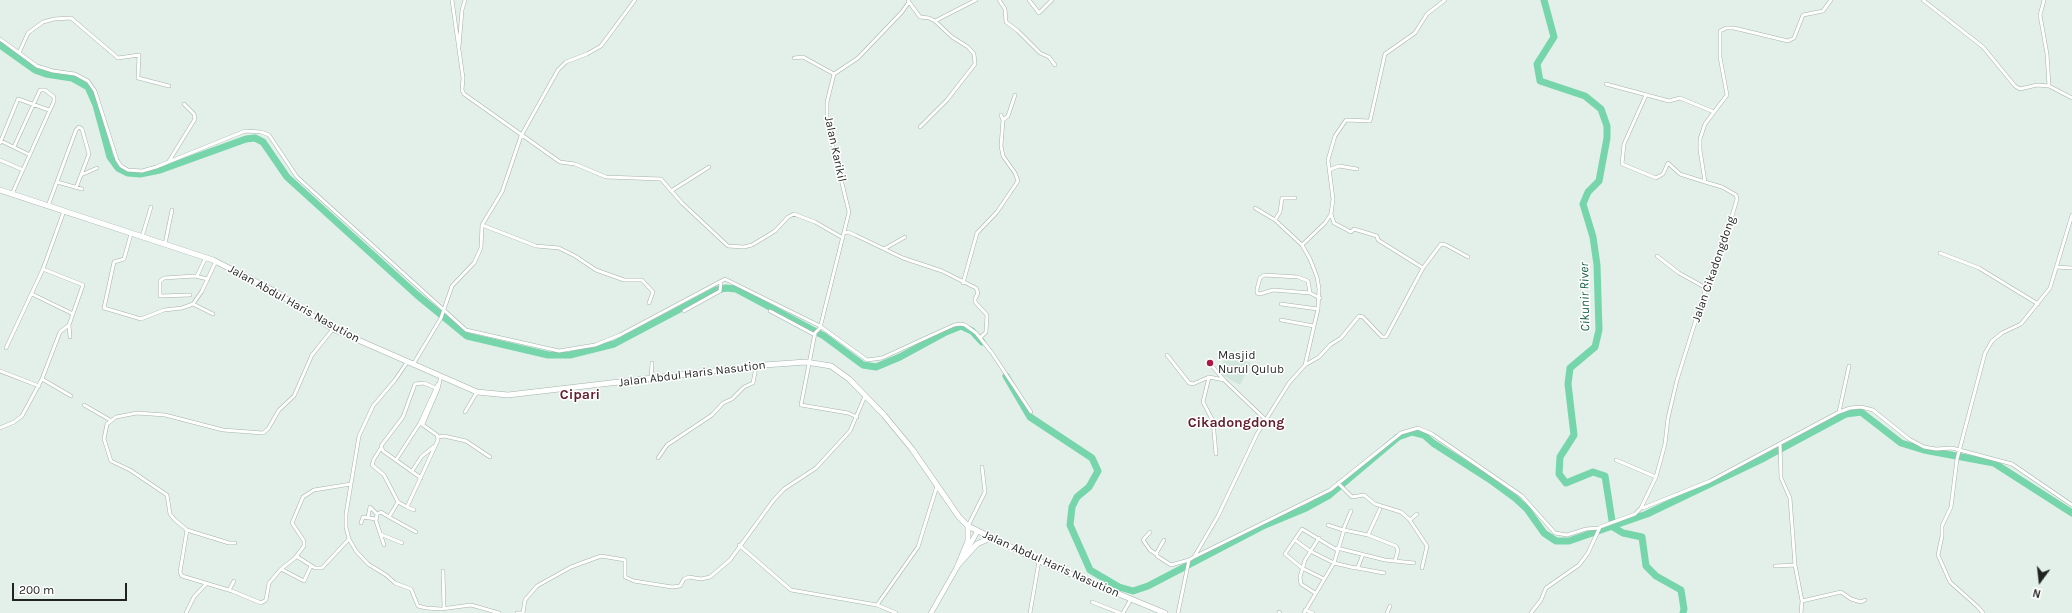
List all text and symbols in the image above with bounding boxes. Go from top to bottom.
street label: Jalan Karikil [821,115,849,183]
street label: Jalan Cikadongdong [1689,214,1739,324]
street label: Jalan Abdul Haris Nasution [226,262,362,346]
water label: Cikunir River [1577,262,1593,332]
place label: Masjid Nurul Qulub [1218,349,1284,377]
street label: Jalan Abdul Haris Nasution [618,358,766,390]
marker: Masjid Nurul Qulub [1205,358,1215,368]
district label: Cipari [560,387,600,403]
district label: Cikadongdong [1188,415,1284,431]
street label: Jalan Abdul Haris Nasution [980,527,1122,601]
north arrow [2020,561,2060,601]
scale bar [14,575,129,601]
text: 200 m [19,583,54,597]
text: N [2031,586,2042,600]

